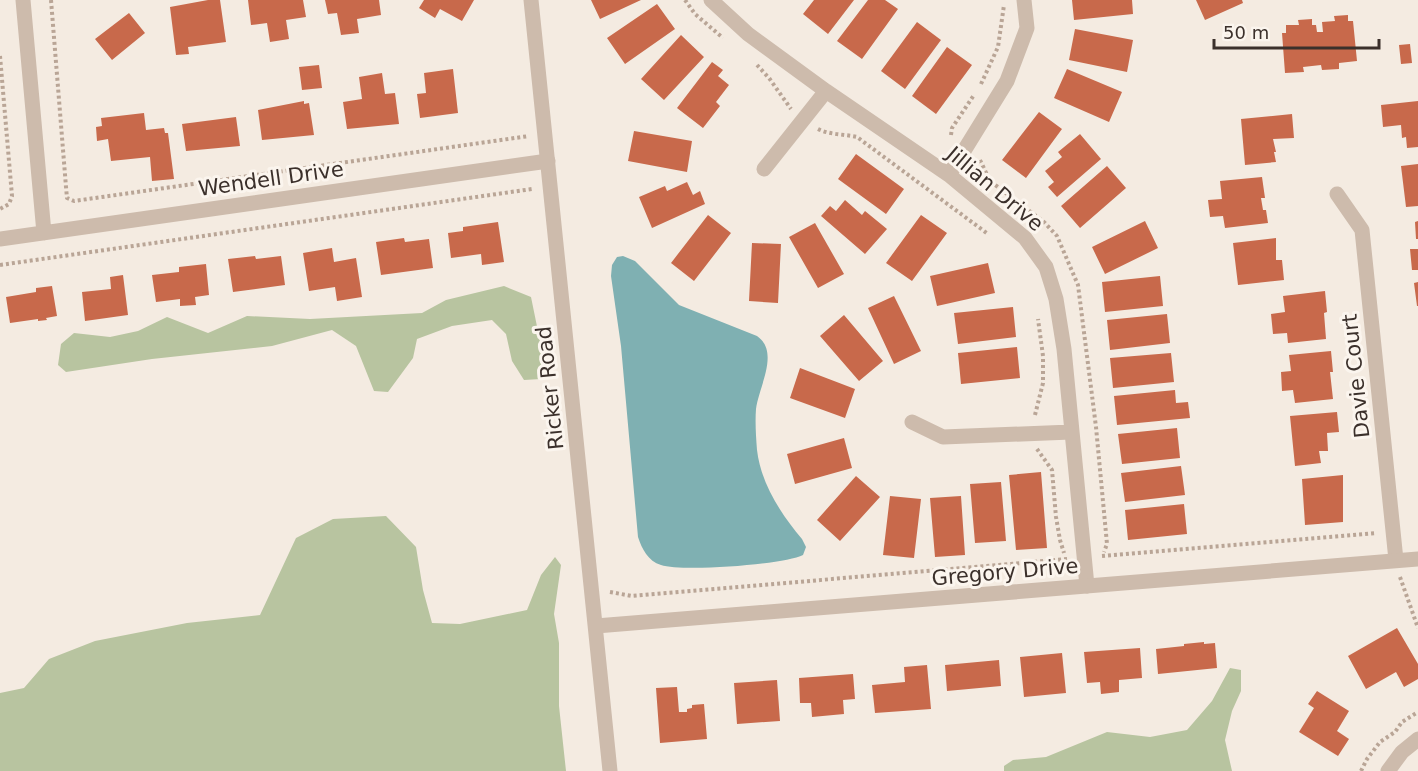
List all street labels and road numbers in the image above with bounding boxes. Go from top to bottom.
street label: Jillian Drive [940,140,1048,236]
street label: Wendell Drive [197,157,345,201]
street label: Davie Court [1338,313,1374,439]
street label: Ricker Road [532,325,568,451]
street label: Gregory Drive [931,554,1079,590]

